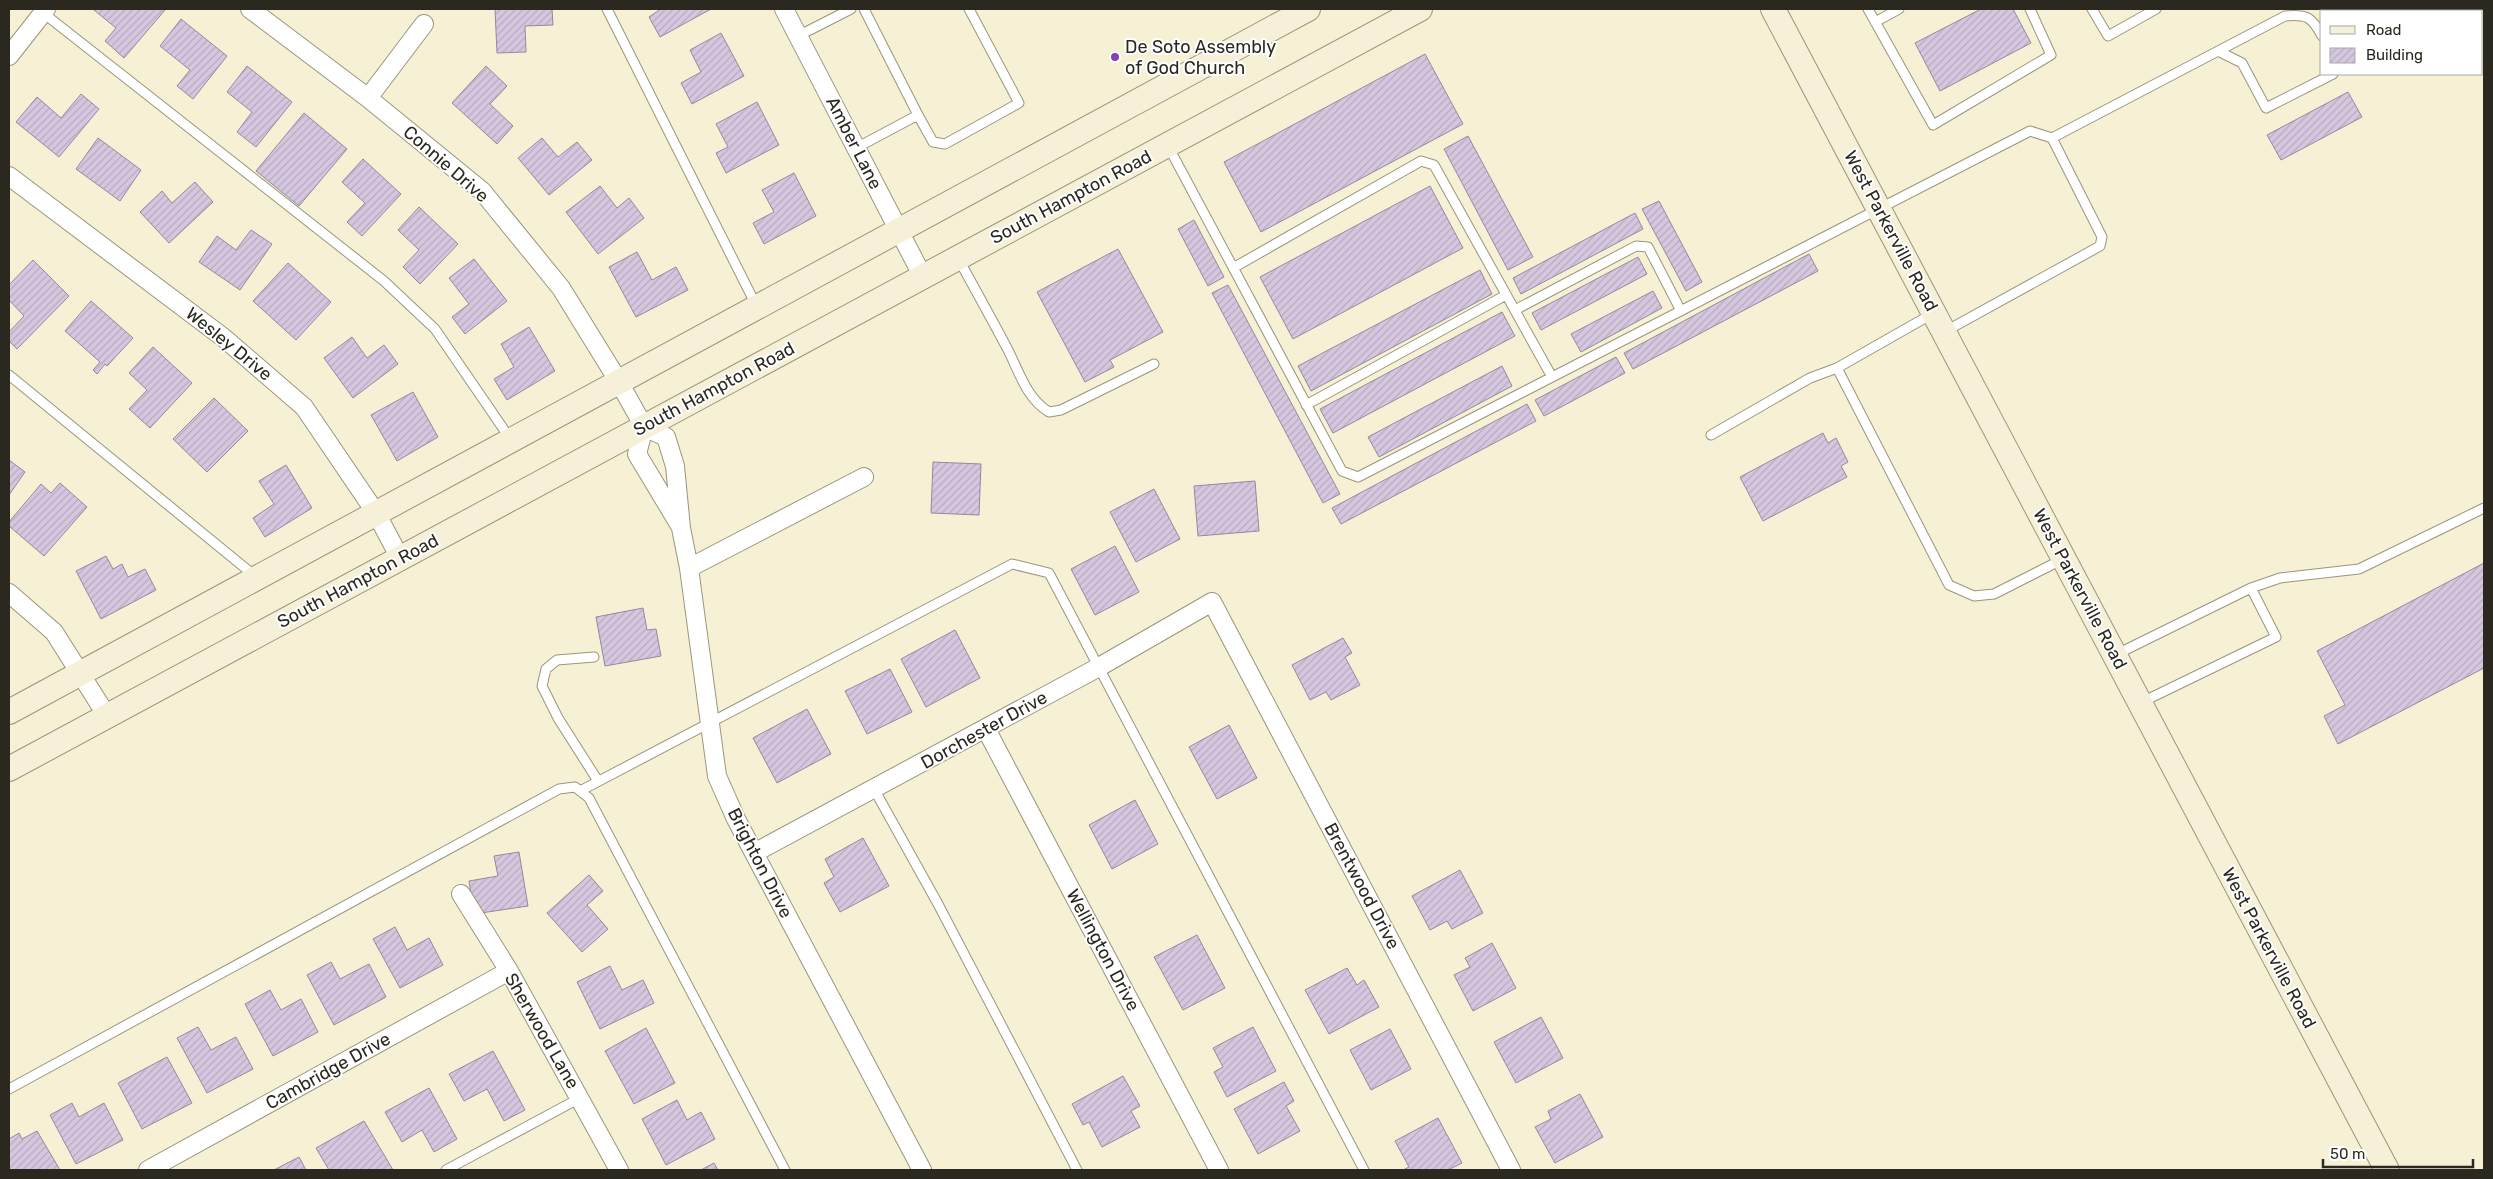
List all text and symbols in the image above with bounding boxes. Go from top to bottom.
legend [2320,10,2483,75]
text: Road [2366,21,2402,39]
place label: De Soto Assembly of God Church [1125,36,1276,79]
text: Building [2366,46,2423,64]
marker: De Soto Assembly of God Church [1109,51,1121,63]
street label: Amber Lane [821,93,887,193]
street label: Connie Drive [399,121,493,207]
street label: South Hampton Road [987,145,1155,249]
street label: West Parkerville Road [1839,147,1943,315]
street label: Wesley Drive [181,303,277,385]
street label: South Hampton Road [630,337,798,441]
street label: West Parkerville Road [2028,505,2132,673]
street label: South Hampton Road [274,529,442,633]
street label: Dorchester Drive [917,686,1051,774]
street label: Brighton Drive [723,804,797,922]
street label: Brentwood Drive [1319,819,1405,953]
street label: West Parkerville Road [2217,864,2321,1032]
street label: Wellington Drive [1062,885,1144,1015]
street label: Sherwood Lane [500,969,584,1093]
street label: Cambridge Drive [262,1028,394,1114]
scale bar [2323,1136,2473,1168]
text: 50 m [2330,1145,2365,1163]

